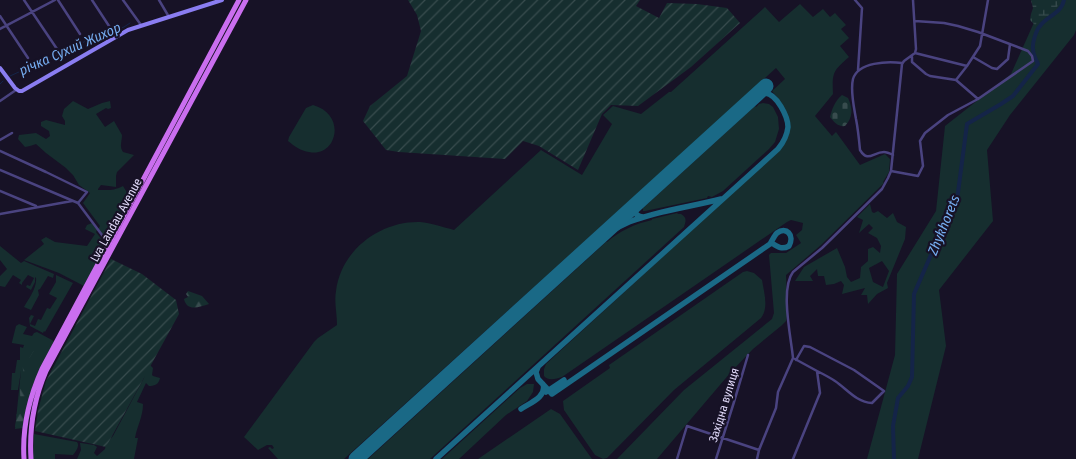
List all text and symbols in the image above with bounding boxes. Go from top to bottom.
water label: річка Сухий Жихор [16,19,124,79]
street label: Lva Landau Avenue [87,176,145,264]
water label: Zhykhorets [924,193,964,258]
street label: Західна вулиця [706,366,742,444]

